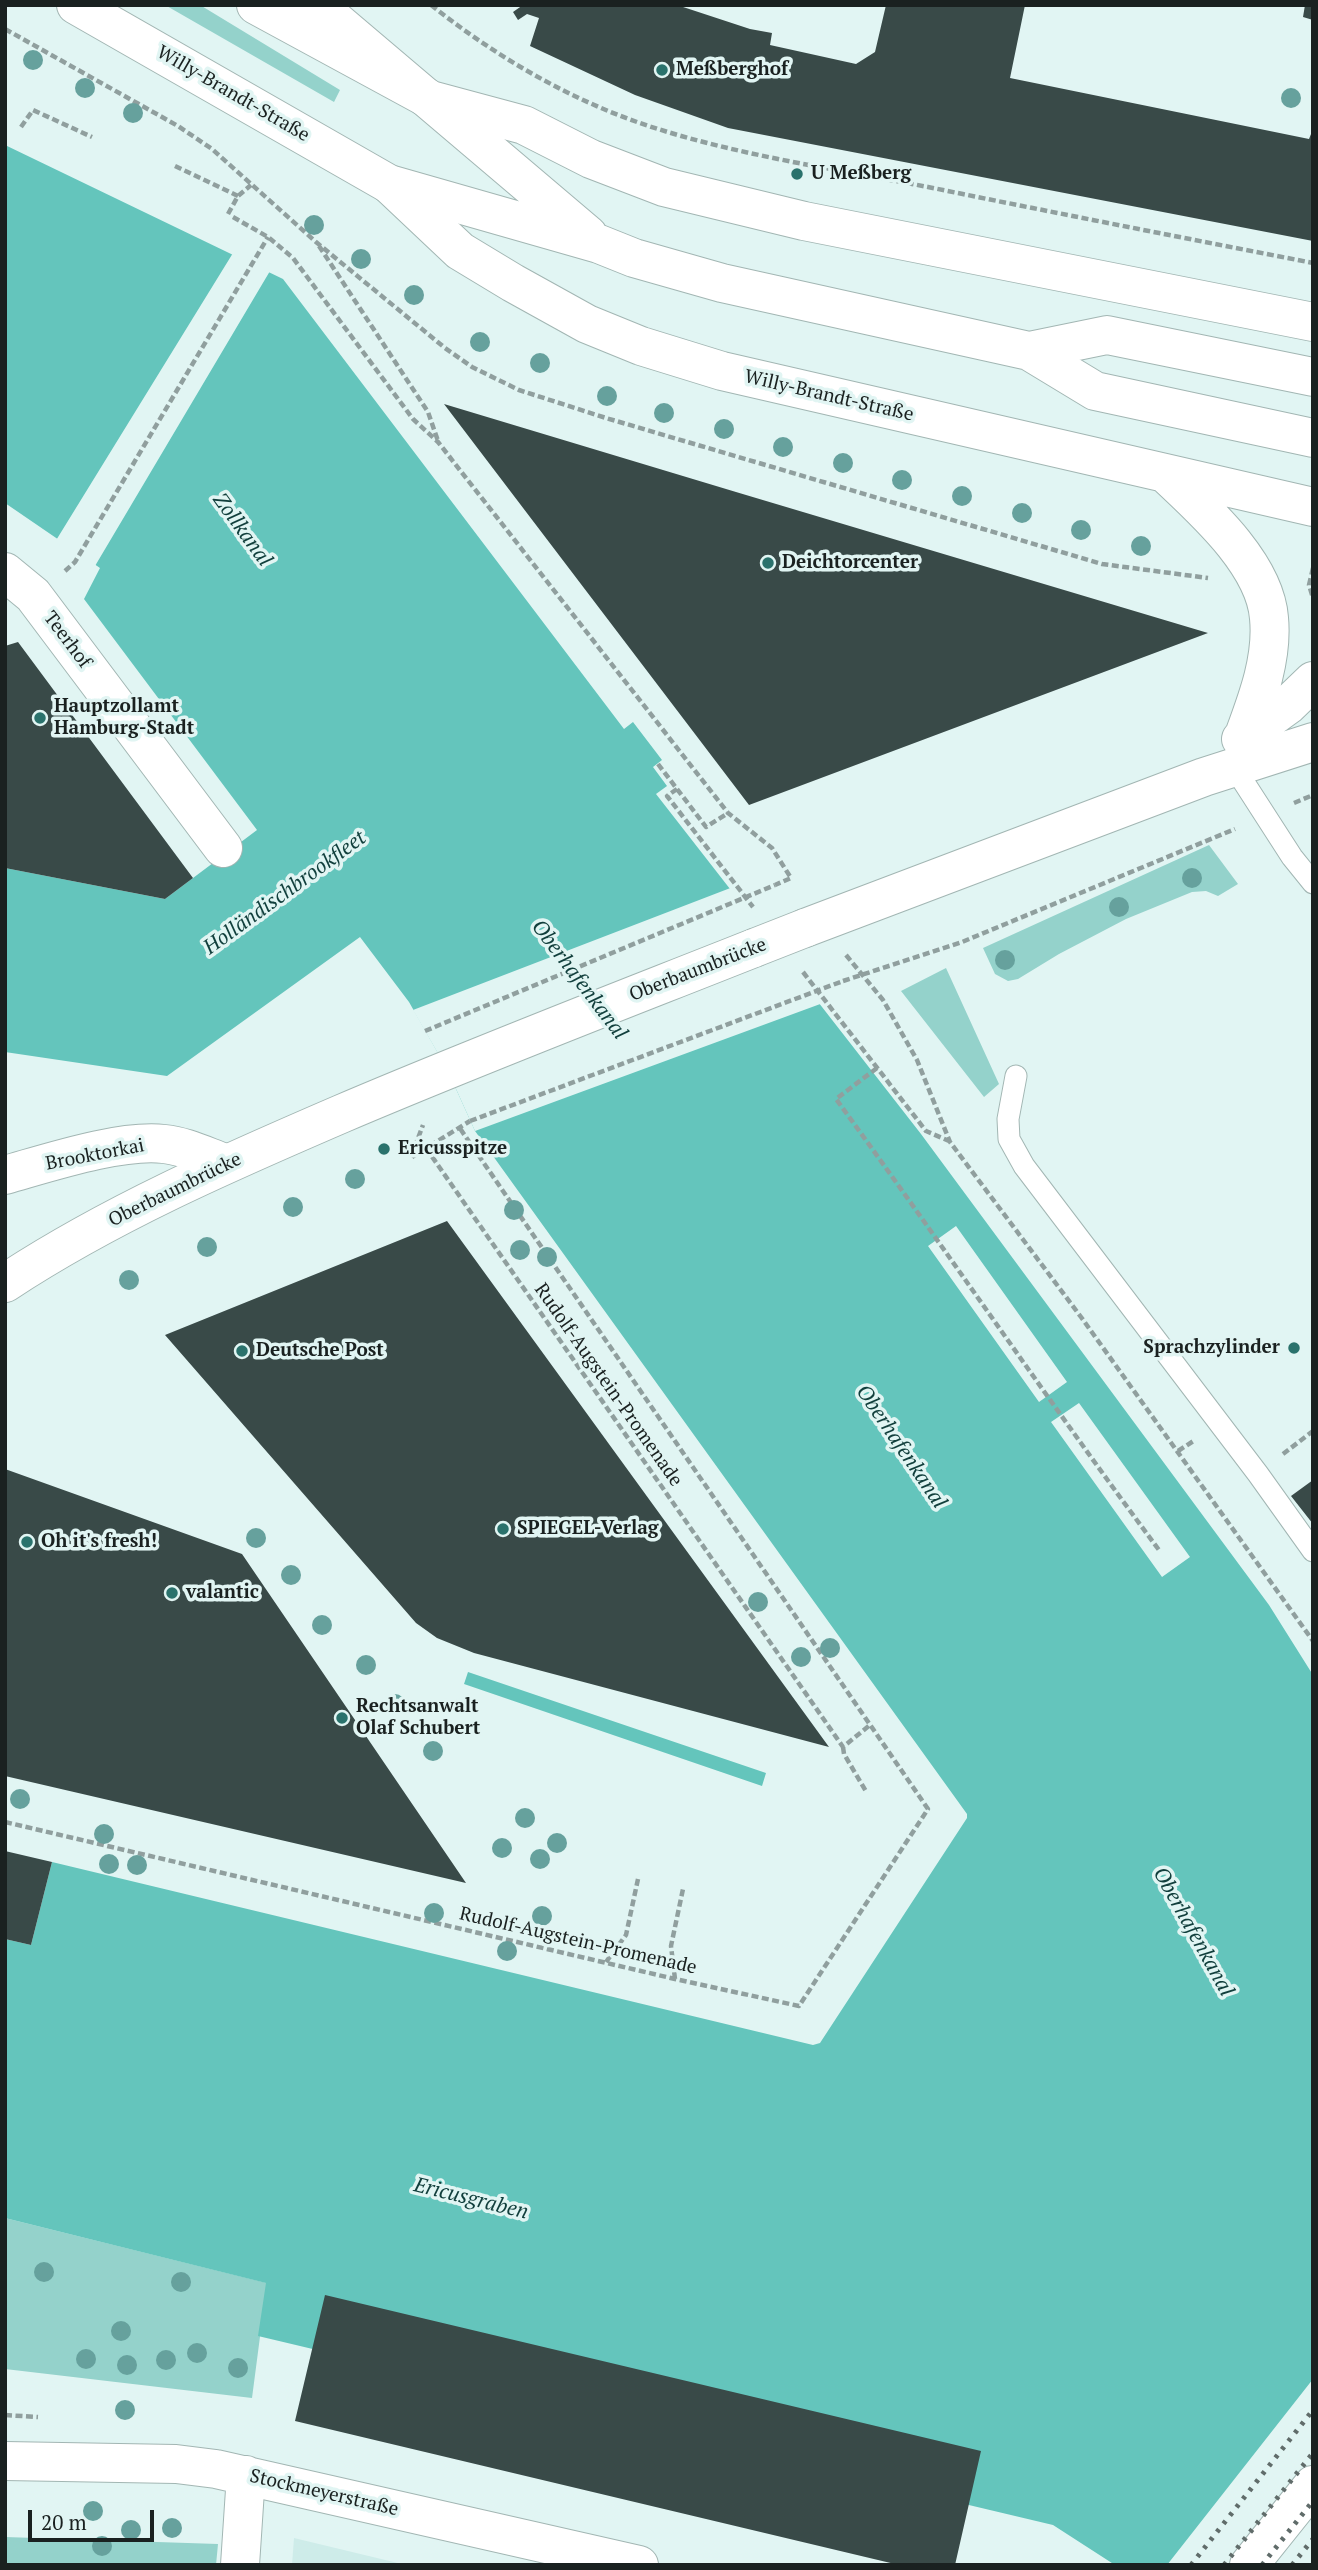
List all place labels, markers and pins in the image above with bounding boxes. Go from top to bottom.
place label: Meßberghof [676,59,788,81]
marker: Meßberghof [654,62,670,78]
place label: U Meßberg [811,163,911,185]
marker: U Meßberg [789,166,805,182]
place label: Deichtorcenter [782,552,918,574]
marker: Deichtorcenter [760,555,776,571]
place label: Hauptzollamt Hamburg-Stadt [54,696,194,740]
marker: Hauptzollamt Hamburg-Stadt [32,710,48,726]
place label: Ericusspitze [398,1138,507,1160]
marker: Ericusspitze [376,1141,392,1157]
place label: Sprachzylinder [1143,1337,1280,1359]
place label: Deutsche Post [256,1340,384,1362]
marker: Sprachzylinder [1286,1340,1302,1356]
marker: Deutsche Post [234,1343,250,1359]
place label: SPIEGEL-Verlag [517,1518,659,1540]
marker: SPIEGEL-Verlag [495,1521,511,1537]
place label: Oh it's fresh! [41,1531,157,1553]
marker: Oh it's fresh! [19,1534,35,1550]
place label: valantic [186,1582,259,1604]
marker: valantic [164,1585,180,1601]
place label: Rechtsanwalt Olaf Schubert [356,1696,480,1740]
marker: Rechtsanwalt Olaf Schubert [334,1710,350,1726]

